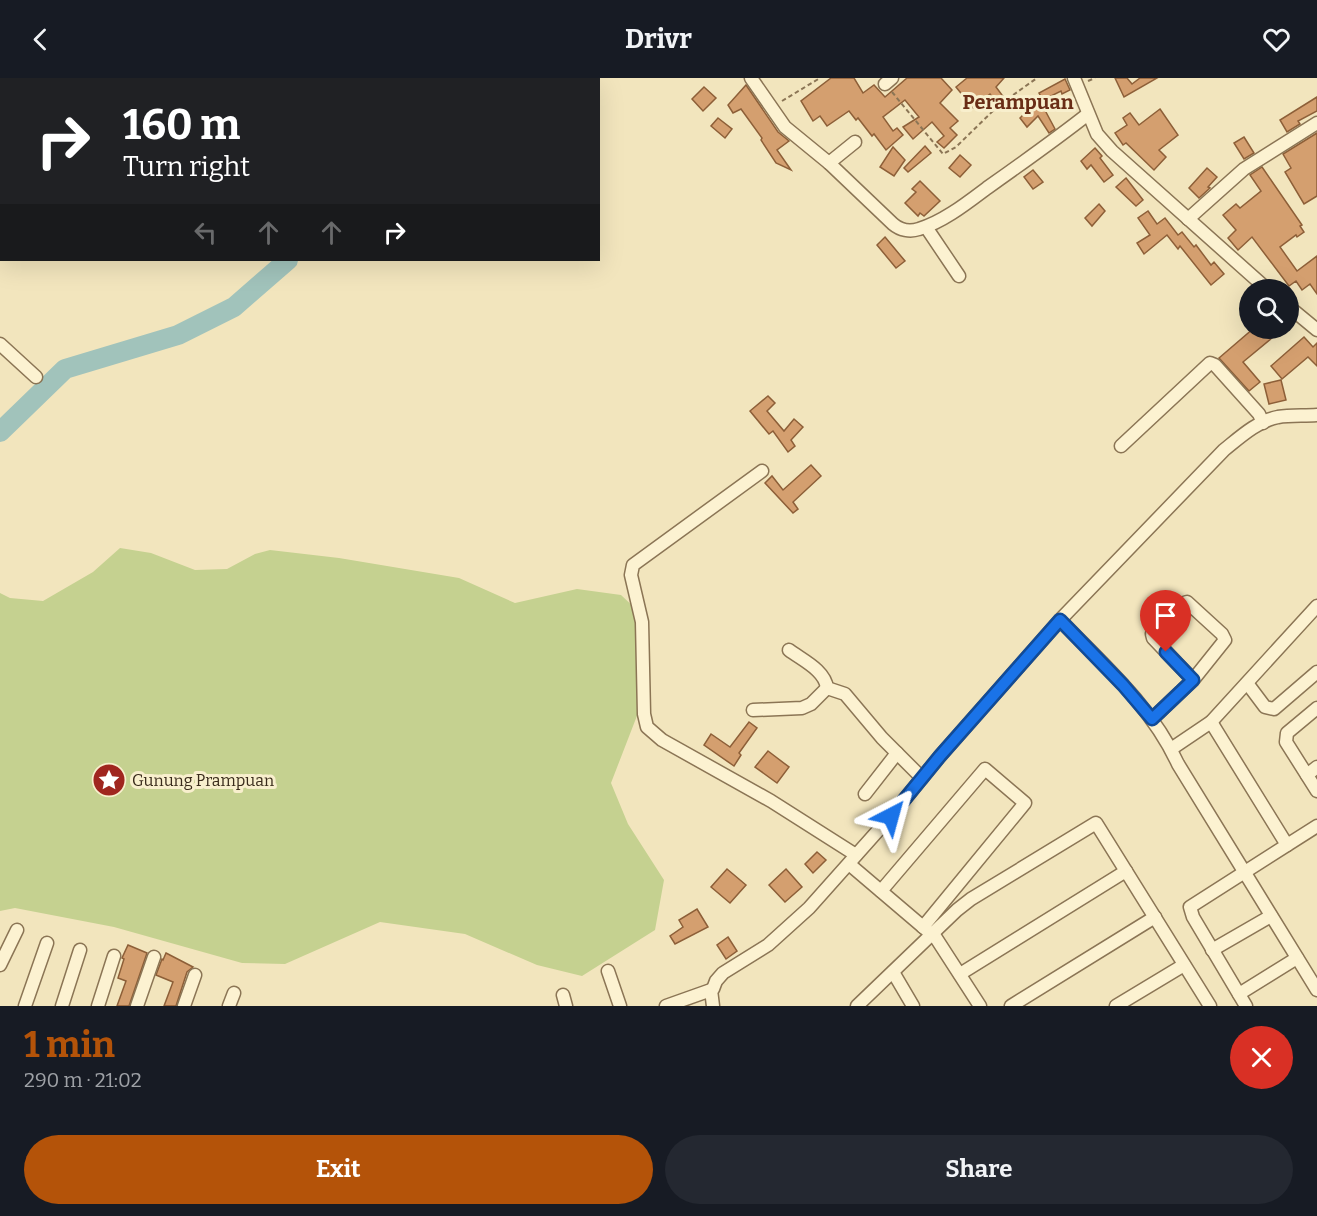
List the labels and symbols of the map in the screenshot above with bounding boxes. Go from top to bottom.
district label: Perampuan [962,90,1074,114]
pin [1140,590,1191,652]
place icon: Gunung Prampuan [91,762,127,798]
place label: Gunung Prampuan [132,771,274,790]
position arrow [859,784,923,848]

